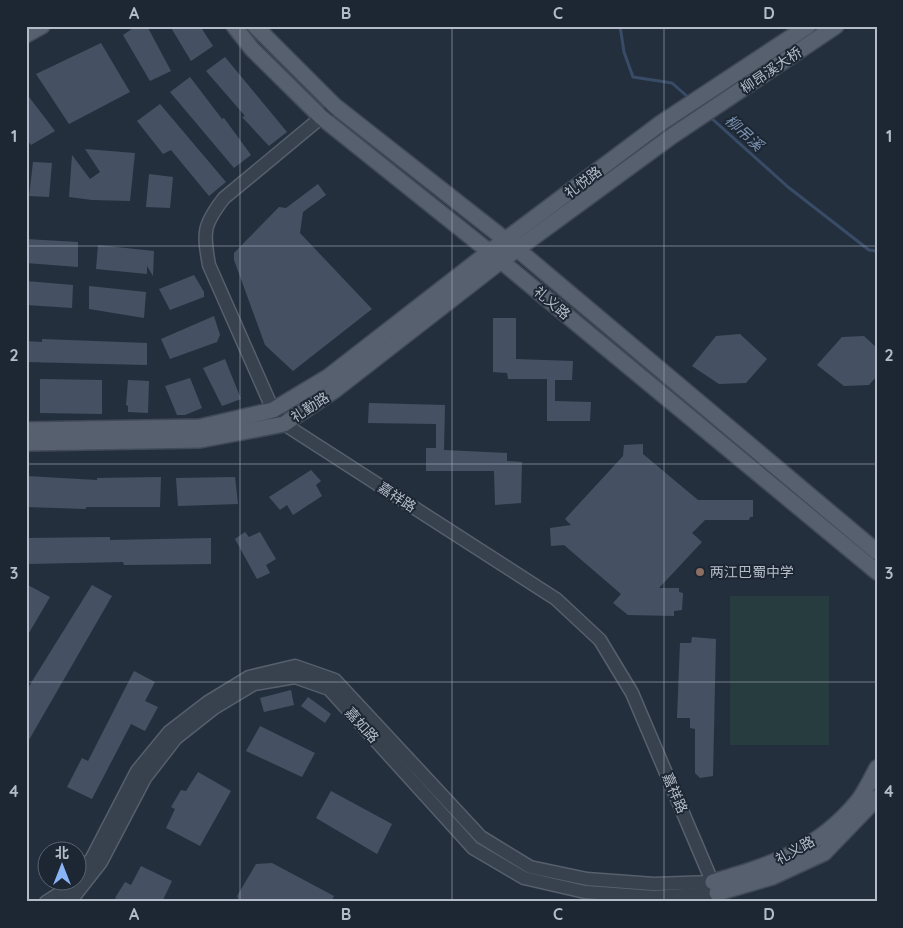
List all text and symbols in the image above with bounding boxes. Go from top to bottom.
text: A [129,3,140,23]
text: B [341,3,351,23]
text: C [553,3,563,23]
text: D [763,3,775,23]
street label: 柳昂溪大桥 [737,43,805,97]
water label: 柳吊溪 [721,111,769,156]
text: 1 [11,126,17,146]
text: 1 [886,126,892,146]
street label: 礼悦路 [561,162,605,202]
street label: 礼义路 [530,283,574,323]
text: 2 [9,345,19,365]
text: 2 [884,345,894,365]
street label: 礼勤路 [287,388,333,426]
street label: 嘉祥路 [374,478,420,516]
text: 3 [10,563,18,583]
place label: 两江巴蜀中学 [710,563,794,581]
text: 3 [885,563,893,583]
marker: 两江巴蜀中学 [694,566,706,578]
street label: 嘉如路 [341,703,383,747]
street label: 嘉祥路 [659,770,691,816]
text: 4 [9,781,19,801]
text: 4 [884,781,894,801]
street label: 礼义路 [772,832,818,868]
north arrow [38,840,88,890]
text: 北 [55,844,69,862]
text: A [129,904,140,924]
text: B [341,904,351,924]
text: C [553,904,563,924]
text: D [763,904,775,924]

